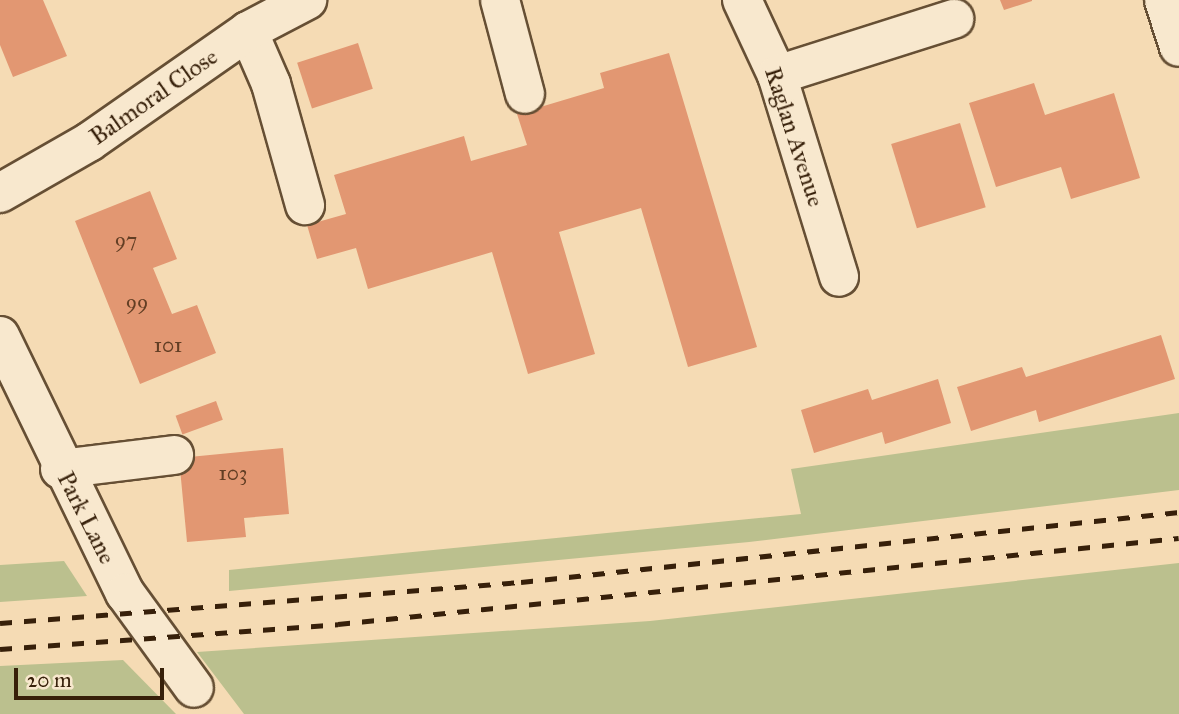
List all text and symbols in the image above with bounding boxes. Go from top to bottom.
street label: Balmoral Close [85,42,223,152]
street label: Raglan Avenue [758,64,830,210]
house number: 97 [115,227,137,253]
house number: 99 [126,289,148,315]
house number: 101 [154,332,182,358]
house number: 103 [219,460,247,486]
street label: Park Lane [51,467,121,569]
scale bar [18,654,168,698]
text: 20 m [27,667,72,693]

